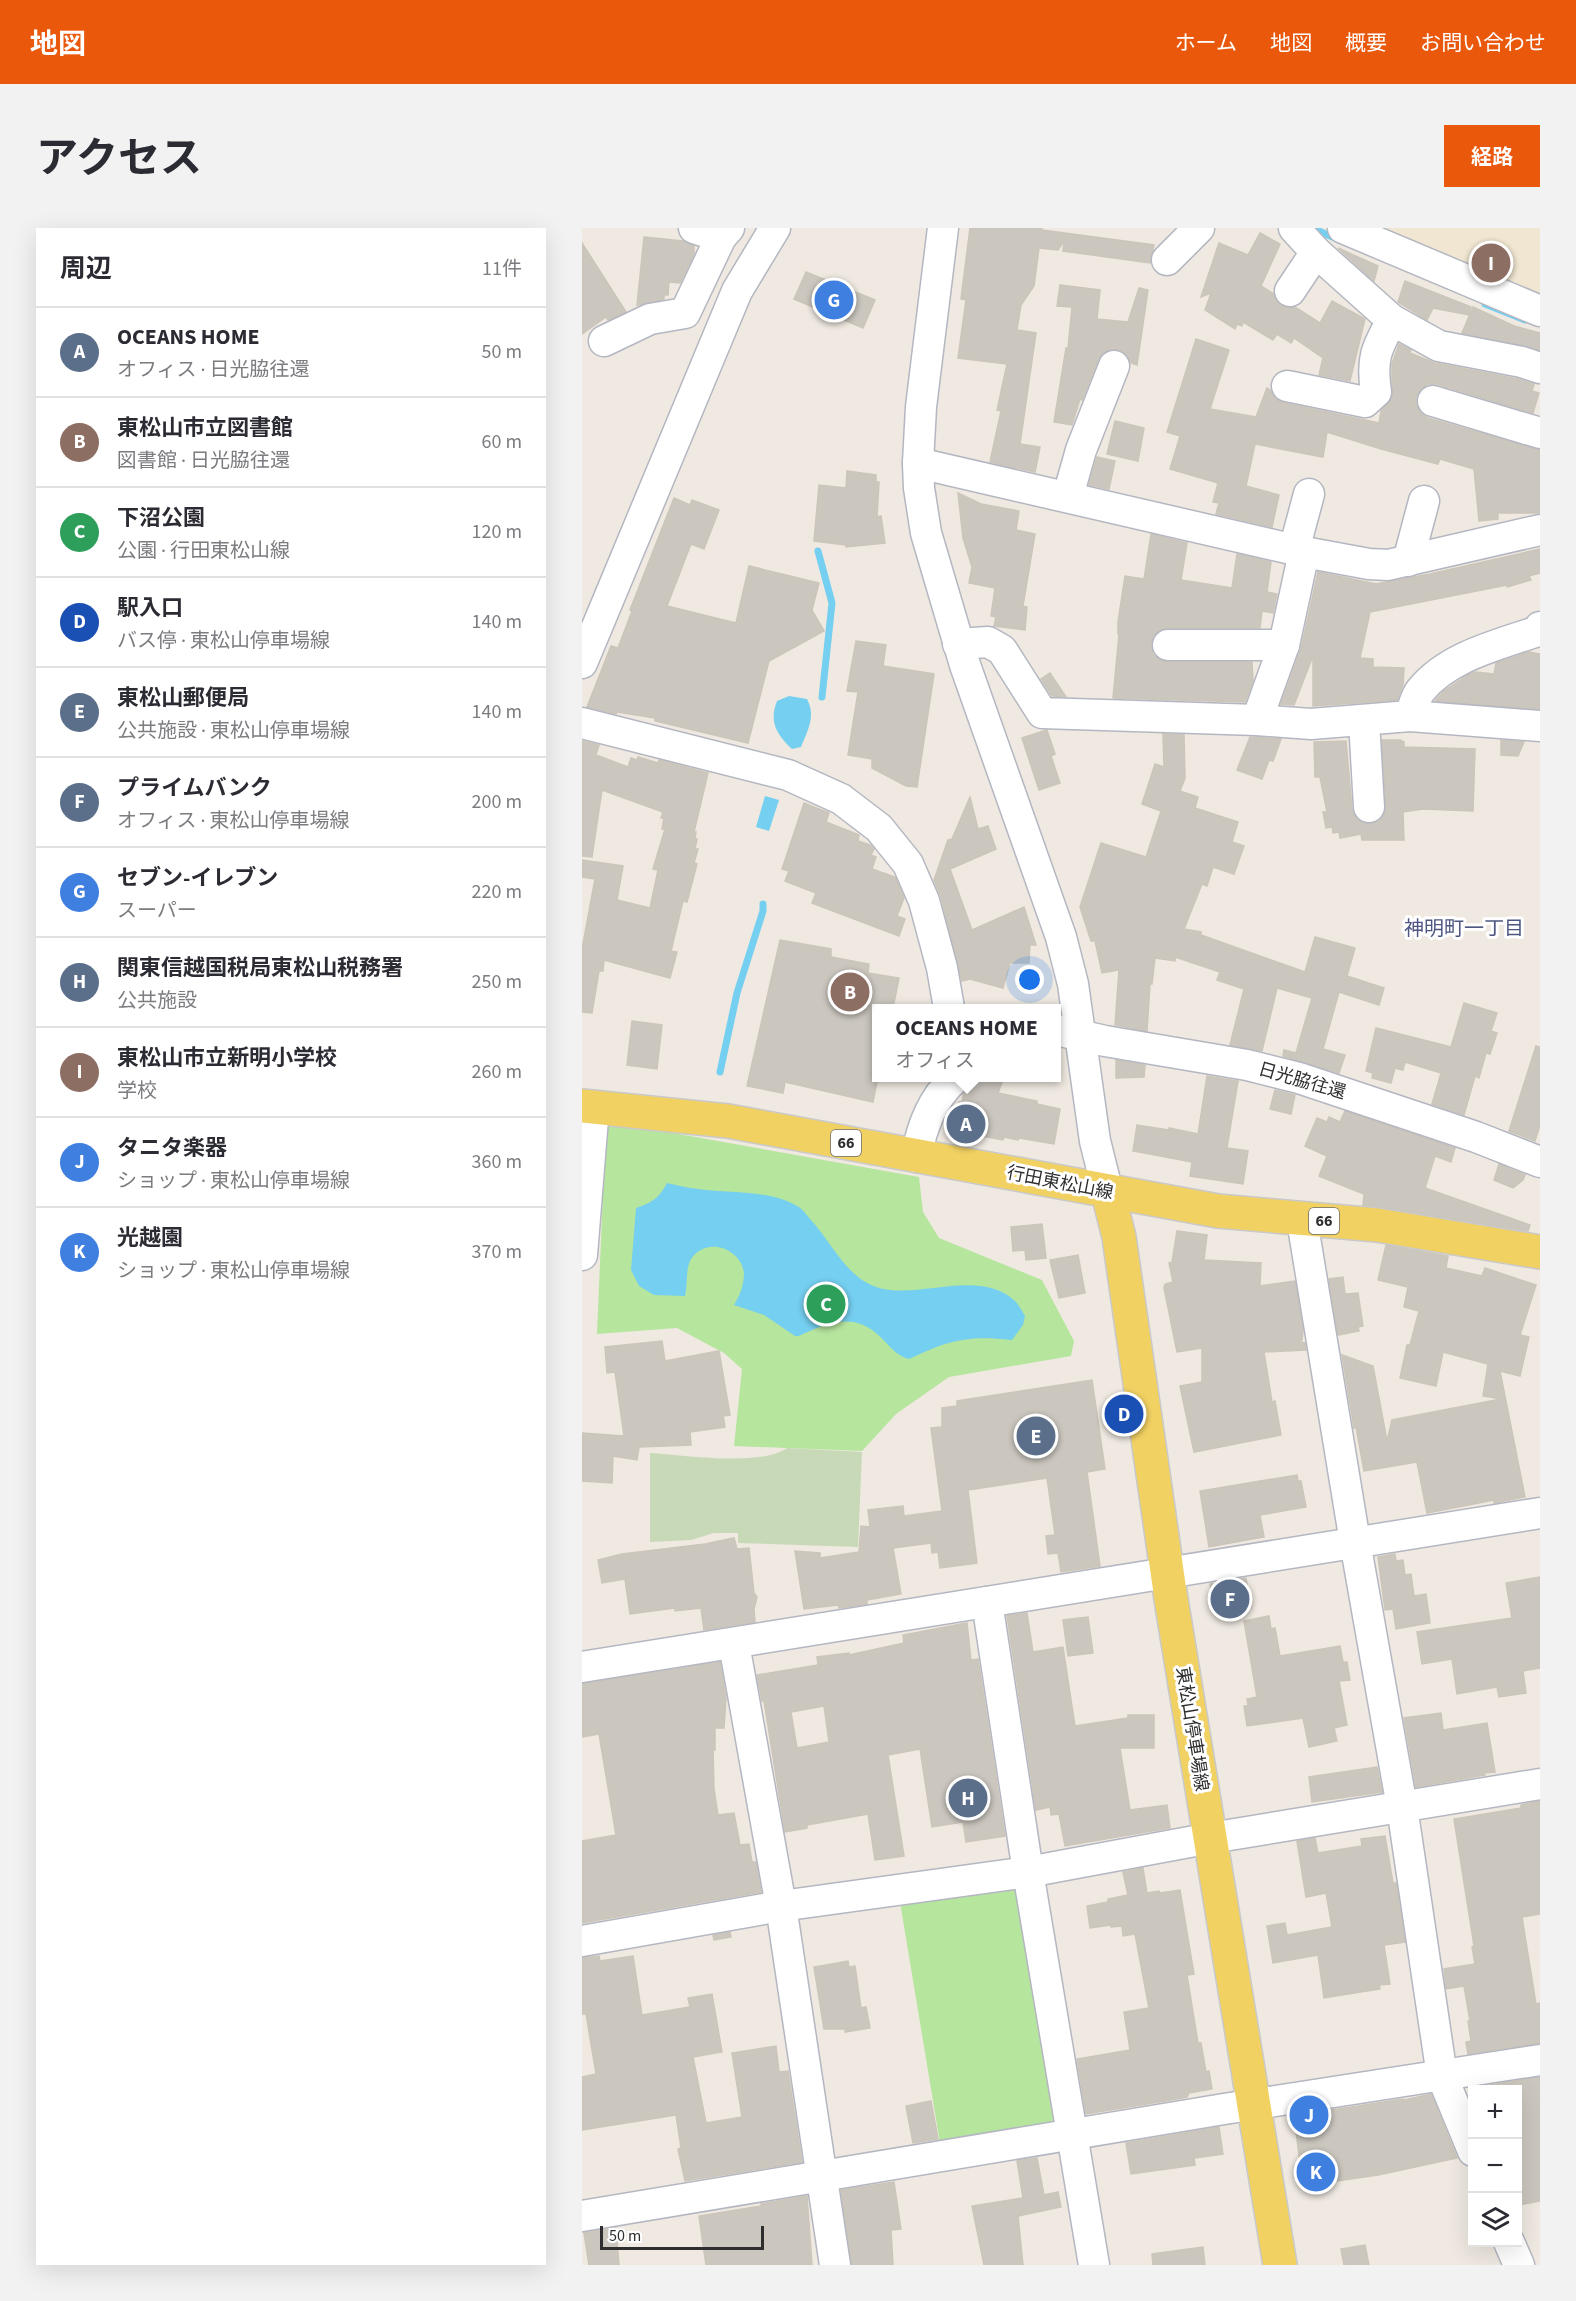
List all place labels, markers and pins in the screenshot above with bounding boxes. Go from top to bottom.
pin: I [1472,240,1510,285]
pin: G [814,278,854,322]
pin: B [830,970,870,1014]
pin: A [946,1102,986,1146]
pin: C [806,1282,846,1326]
pin: D [1104,1392,1144,1436]
pin: E [1016,1414,1056,1458]
pin: F [1210,1576,1250,1622]
pin: H [948,1776,988,1820]
pin: J [1290,2092,1328,2138]
pin: K [1296,2150,1336,2194]

